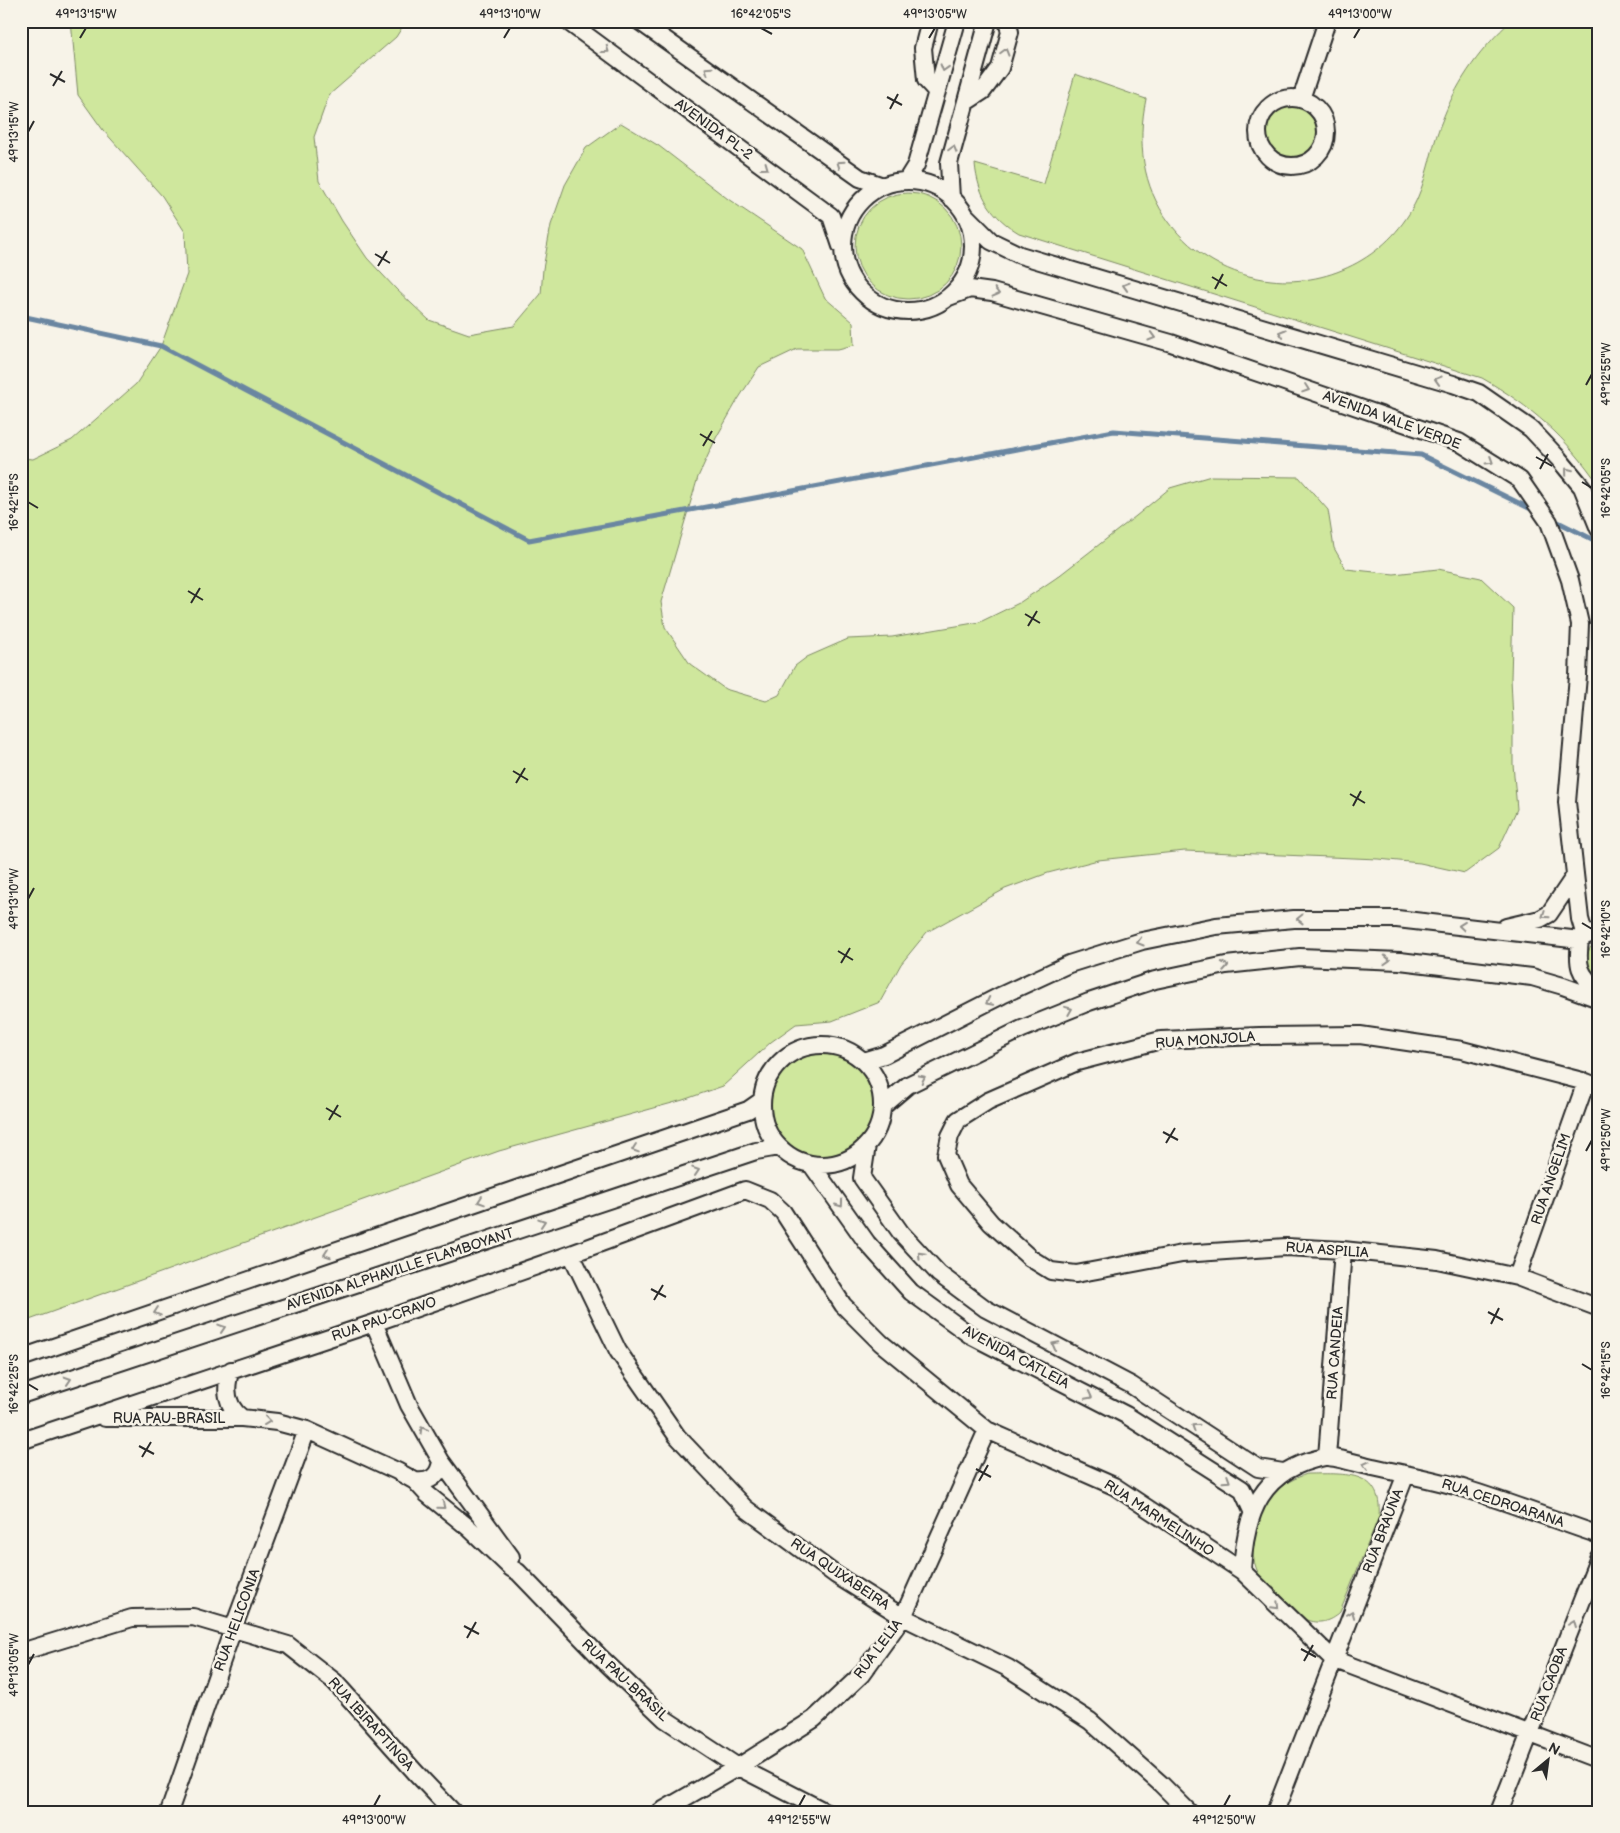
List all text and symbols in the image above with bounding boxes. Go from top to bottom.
text: 49°13'15"W [55,7,117,22]
text: 49°13'10"W [479,7,541,22]
text: 16°42'05"S [731,7,791,22]
text: 49°13'05"W [903,7,967,22]
text: 49°13'00"W [1328,7,1392,22]
one-way arrow [600,44,610,53]
one-way arrow [999,48,1009,56]
one-way arrow [940,64,950,72]
one-way arrow [704,67,714,76]
street label: AVENIDA PL-2 [672,95,757,163]
text: 49°13'15"W [7,101,22,163]
one-way arrow [947,145,958,154]
one-way arrow [759,161,769,170]
one-way arrow [837,161,846,170]
one-way arrow [1123,282,1131,292]
one-way arrow [992,287,1001,298]
one-way arrow [1279,328,1287,338]
one-way arrow [1148,332,1156,342]
text: 49°12'55"W [1599,342,1614,406]
one-way arrow [1434,375,1442,385]
one-way arrow [1302,383,1310,393]
street label: AVENIDA VALE VERDE [1321,387,1463,453]
one-way arrow [1484,454,1493,464]
text: 16°42'05"S [1599,458,1614,518]
one-way arrow [1565,467,1574,476]
text: 16°42'15"S [7,473,22,531]
text: 49°13'10"W [7,868,22,930]
text: 16°42'10"S [1599,900,1614,958]
one-way arrow [1541,908,1550,918]
one-way arrow [1296,914,1304,924]
one-way arrow [1458,921,1466,932]
one-way arrow [1136,937,1144,947]
one-way arrow [1384,955,1391,965]
one-way arrow [1221,961,1229,971]
one-way arrow [985,996,994,1006]
one-way arrow [1064,1006,1073,1017]
street label: RUA MONJOLA [1154,1028,1256,1052]
one-way arrow [917,1074,926,1084]
text: 49°12'50"W [1599,1108,1614,1172]
street label: RUA ANGELIM [1527,1131,1575,1227]
one-way arrow [631,1143,639,1153]
one-way arrow [691,1166,700,1176]
one-way arrow [477,1195,485,1205]
one-way arrow [834,1198,843,1208]
one-way arrow [537,1218,546,1228]
street label: AVENIDA ALPHAVILLE FLAMBOYANT [284,1224,517,1314]
street label: RUA ASPILIA [1285,1239,1370,1261]
one-way arrow [323,1248,332,1258]
one-way arrow [918,1251,927,1260]
street label: RUA PAU-CRAVO [329,1293,439,1345]
street label: RUA CANDEIA [1323,1305,1347,1400]
one-way arrow [153,1306,161,1316]
street label: AVENIDA CATLEIA [960,1322,1072,1392]
one-way arrow [217,1324,225,1334]
one-way arrow [1051,1341,1060,1351]
text: 16°42'15"S [1599,1341,1614,1399]
text: 16°42'25"S [7,1354,22,1414]
one-way arrow [63,1375,71,1385]
one-way arrow [1083,1390,1092,1400]
street label: RUA PAU-BRASIL [113,1410,225,1427]
one-way arrow [263,1415,271,1426]
one-way arrow [1191,1424,1201,1433]
one-way arrow [420,1427,430,1436]
one-way arrow [1362,1461,1371,1471]
one-way arrow [1222,1474,1231,1483]
street label: RUA CEDROARANA [1440,1475,1567,1531]
street label: RUA MARMELINHO [1101,1476,1218,1560]
street label: RUA BRAUNA [1359,1486,1407,1576]
one-way arrow [436,1500,445,1508]
street label: RUA QUIXABEIRA [787,1535,893,1614]
street label: RUA HELICONIA [211,1566,264,1674]
one-way arrow [1271,1600,1280,1609]
one-way arrow [1345,1610,1355,1619]
street label: RUA LELIA [850,1615,906,1682]
one-way arrow [1566,1620,1577,1629]
text: 49°13'05"W [7,1633,22,1697]
street label: RUA PAU-BRASIL [578,1635,672,1725]
street label: RUA CAOBA [1527,1644,1571,1724]
street label: RUA IBIRAPTINGA [325,1674,418,1775]
north arrow [1522,1736,1572,1786]
text: N [1545,1739,1563,1759]
text: 49°13'00"W [342,1813,406,1828]
text: 49°12'55"W [767,1813,831,1828]
text: 49°12'50"W [1192,1813,1256,1828]

